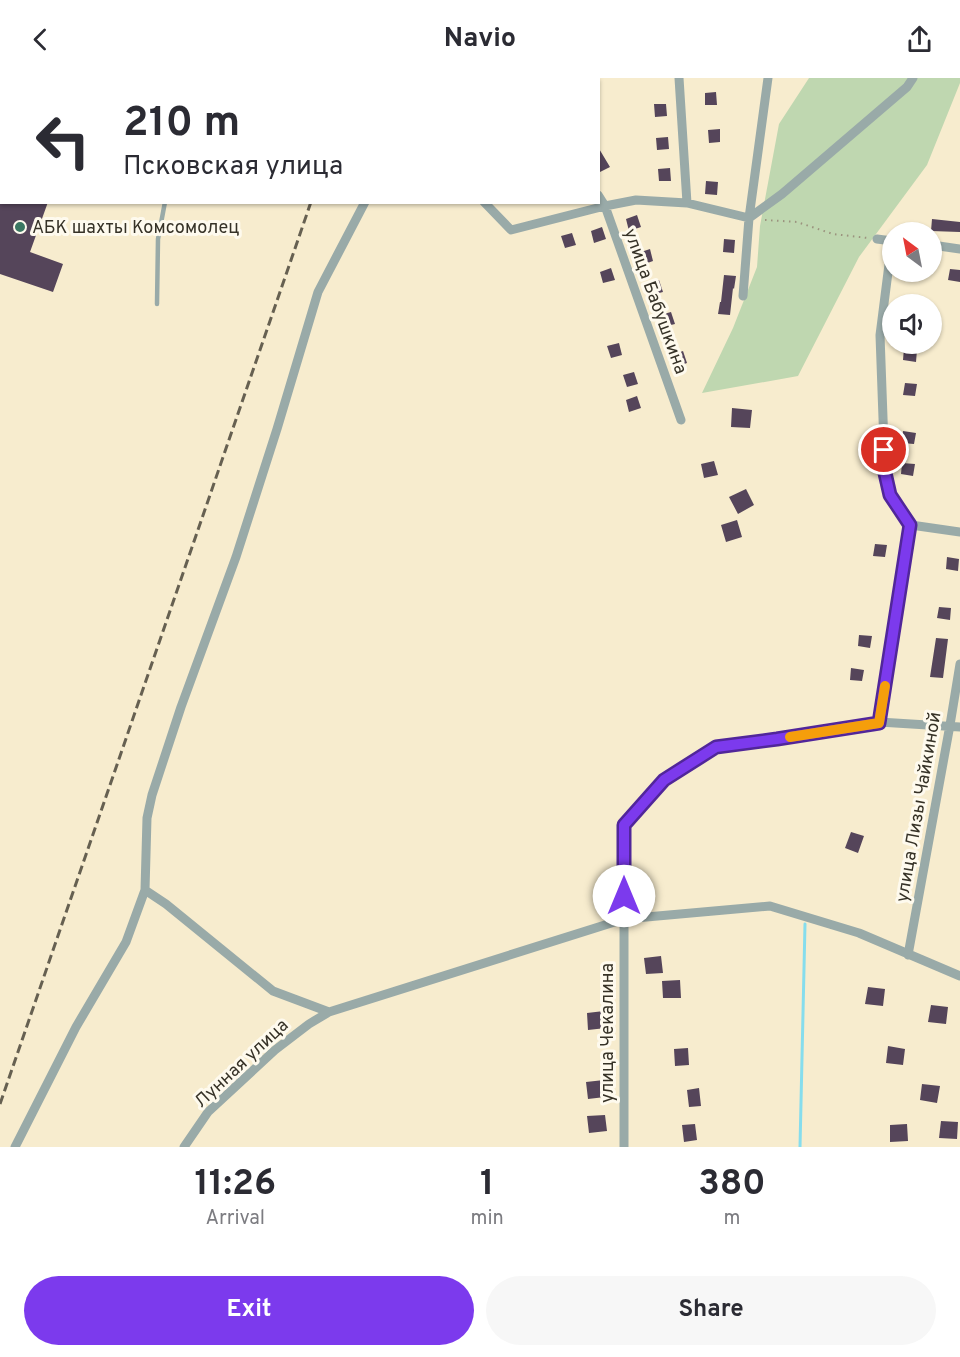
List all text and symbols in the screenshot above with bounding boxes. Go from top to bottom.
text: Navio [444,22,516,56]
icon: back [24,23,57,56]
icon: share [903,23,936,56]
text: 210 m [123,98,240,151]
icon: left [24,102,102,180]
text: Псковская улица [123,150,343,184]
place label: АБК шахты Комсомолец [32,217,239,240]
marker: АБК шахты Комсомолец [13,220,27,234]
north arrow [882,222,942,282]
map controls [882,222,942,354]
street label: улица Бабушкина [618,226,692,377]
button: sound [882,294,942,354]
pin [858,424,909,475]
icon: arrive [867,433,900,466]
street label: улица Лизы Чайкиной [891,710,948,904]
position arrow [592,864,656,928]
street label: улица Чекалина [597,963,620,1103]
street label: Лунная улица [190,1015,294,1114]
text: 11:26 [194,1162,276,1208]
text: 1 [480,1162,494,1208]
text: 380 [698,1162,766,1208]
text: Arrival [205,1206,265,1232]
text: min [471,1206,504,1232]
text: m [723,1206,740,1232]
button: Exit [24,1276,474,1345]
button: Share [486,1276,936,1345]

